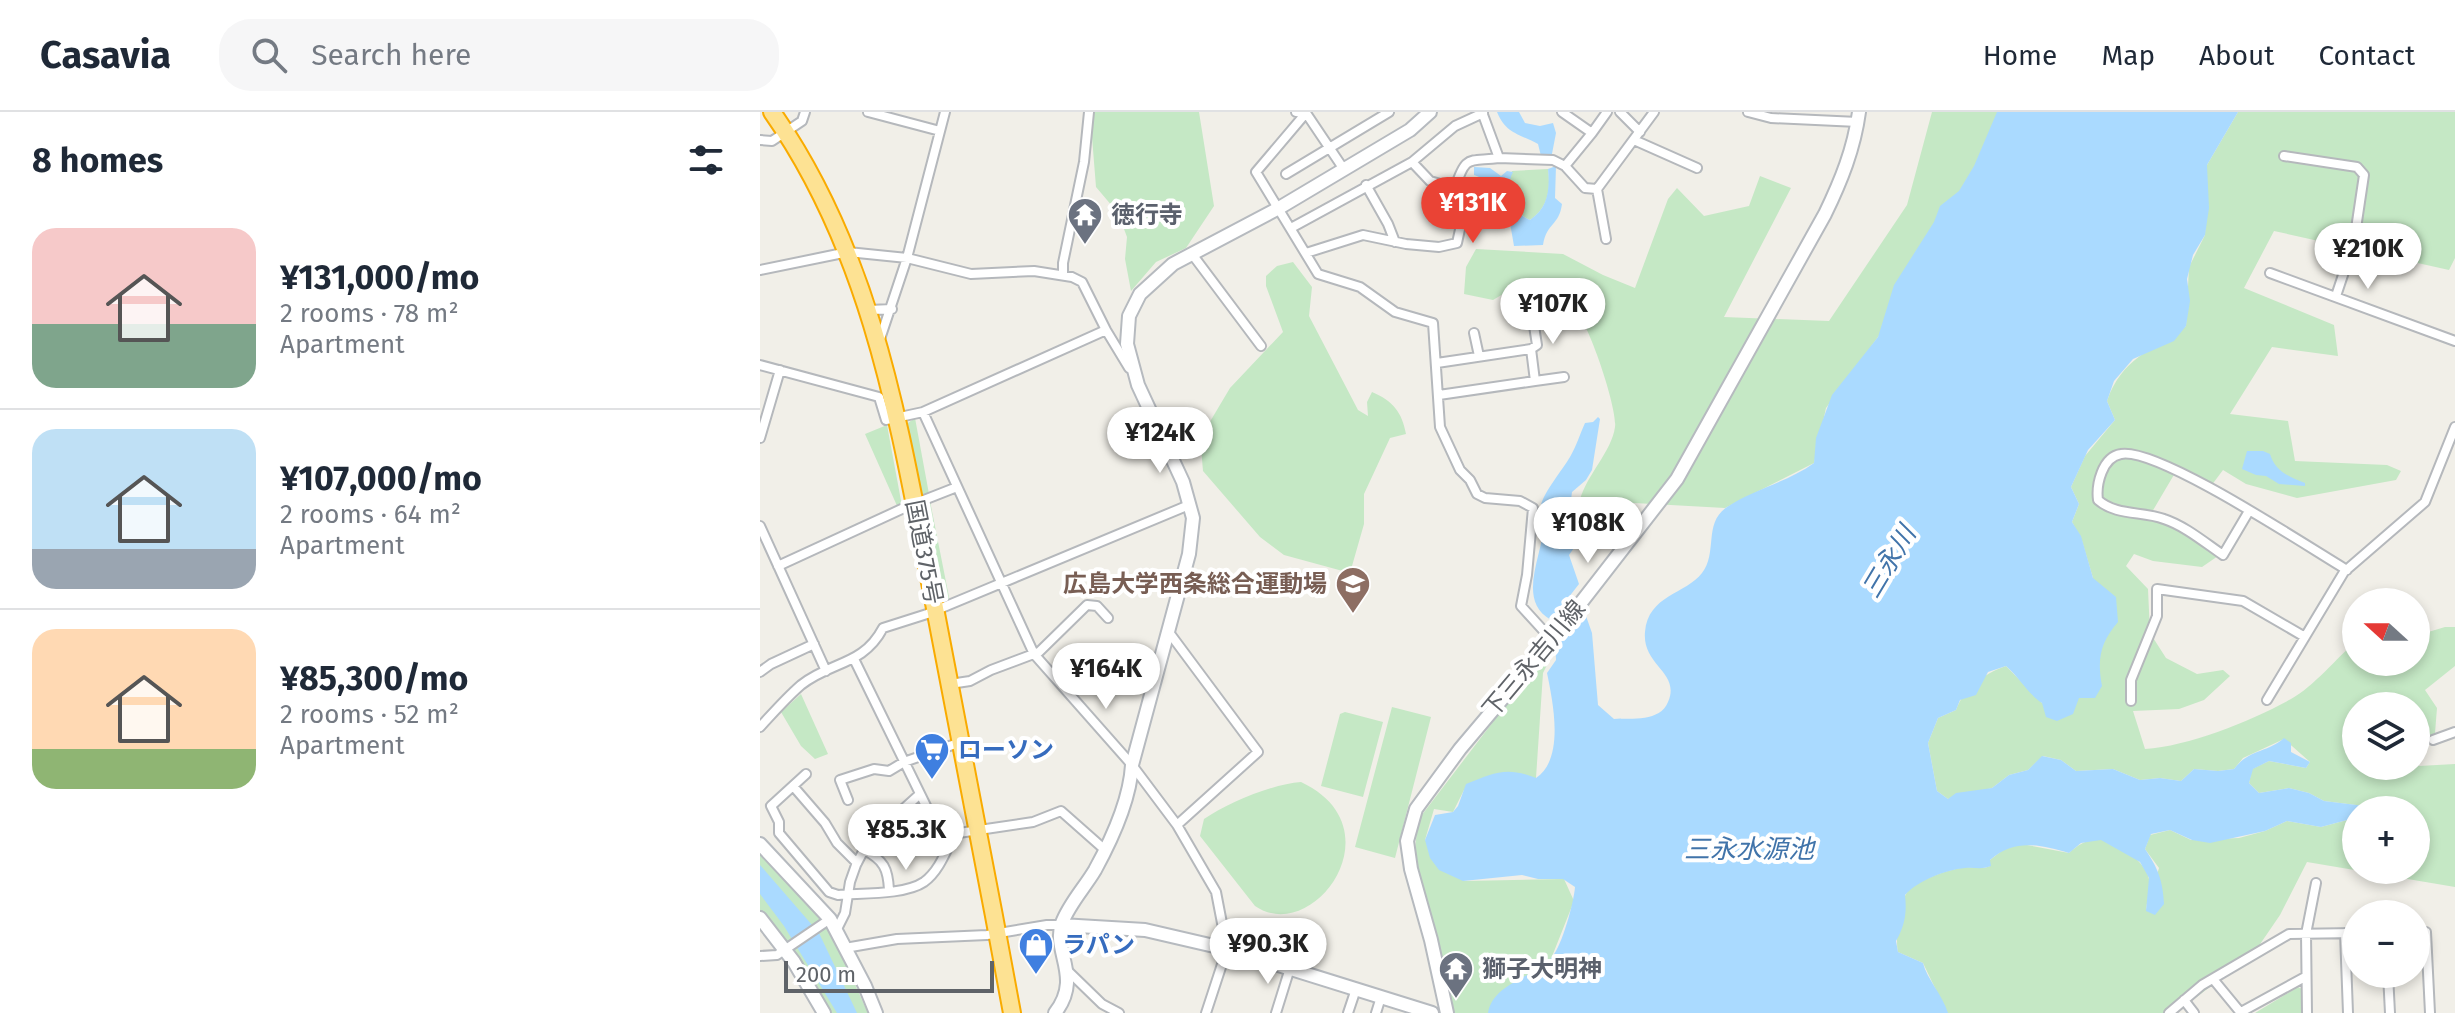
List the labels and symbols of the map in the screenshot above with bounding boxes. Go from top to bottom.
pin: ¥131K [1417,177,1529,245]
temple icon: 徳行寺 [1066,196,1104,246]
place label: 徳行寺 [1111,201,1183,229]
pin: ¥210K [2312,223,2424,291]
pin: ¥107K [1497,278,1609,346]
pin: ¥124K [1104,407,1216,475]
street label: 国道375号 [900,497,948,607]
pin: ¥108K [1532,497,1644,565]
water label: 三永川 [1856,518,1924,603]
school or university icon: 広島大学西条総合運動場 [1334,565,1372,615]
place label: 広島大学西条総合運動場 [1063,570,1327,598]
north arrow [2342,588,2430,676]
street label: 下三永吉川線 [1477,595,1591,723]
pin: ¥164K [1050,643,1162,711]
supermarket icon: ローソン [913,731,951,781]
place label: ローソン [958,736,1054,764]
pin: ¥85.3K [841,804,971,872]
water label: 三永水源池 [1684,834,1817,865]
pin: ¥90.3K [1203,918,1333,986]
shop icon: ラパン [1017,926,1055,976]
place label: ラパン [1062,931,1135,959]
temple icon: 獅子大明神 [1437,950,1475,1000]
place label: 獅子大明神 [1482,955,1602,983]
scale bar [784,957,994,993]

